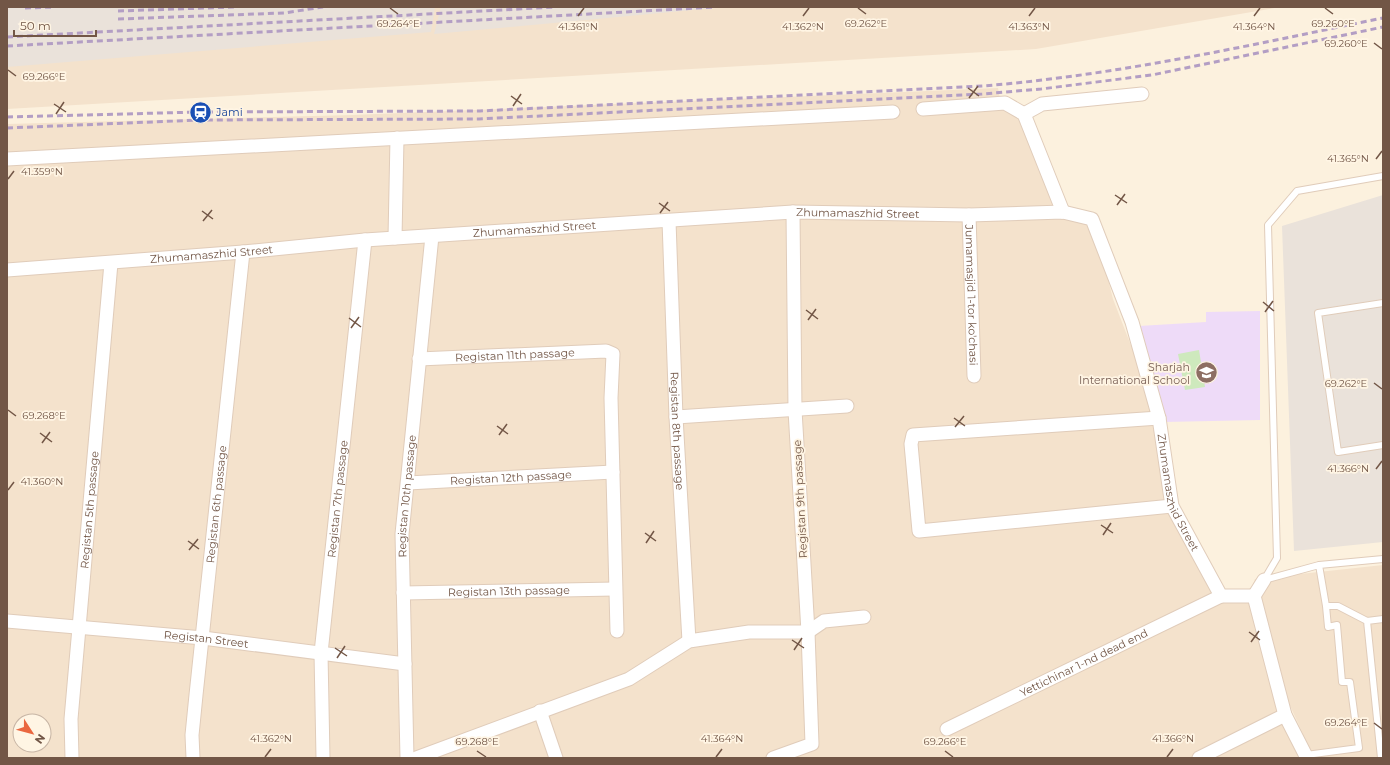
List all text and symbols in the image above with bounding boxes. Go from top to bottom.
scale bar [14,12,96,38]
text: 69.264°E [376,17,420,30]
text: 69.262°E [845,17,888,30]
text: 69.260°E [1311,17,1355,30]
text: 50 m [20,18,51,33]
text: 41.361°N [558,20,598,33]
text: 41.362°N [782,20,824,33]
text: 41.363°N [1008,20,1050,33]
text: 41.364°N [1233,20,1275,33]
text: 69.260°E [1324,37,1368,50]
text: 69.266°E [23,70,66,83]
station icon: Jami [187,99,213,125]
place label: Jami [215,105,243,119]
text: 41.365°N [1327,152,1369,165]
text: 41.359°N [21,165,63,178]
street label: Zhumamaszhid Street [796,205,920,221]
street label: Zhumamaszhid Street [472,218,597,240]
street label: Jumamasjid 1-tor ko'chasi [962,223,981,366]
street label: Zhumamaszhid Street [149,242,274,266]
street label: Registan 11th passage [455,345,575,364]
place label: Sharjah International School [1079,360,1190,387]
school or university icon: Sharjah International School [1193,360,1219,386]
street label: Registan 8th passage [667,371,687,491]
text: 69.262°E [1325,377,1368,390]
text: 69.268°E [22,409,66,422]
street label: Zhumamaszhid Street [1154,433,1203,554]
street label: Registan 10th passage [395,434,419,558]
street label: Registan 7th passage [324,439,351,558]
street label: Registan 9th passage [790,439,810,558]
street label: Registan 6th passage [203,444,229,564]
street label: Registan 5th passage [77,450,102,569]
text: 41.366°N [1327,462,1369,475]
street label: Registan 12th passage [450,467,572,488]
text: 41.360°N [21,475,63,488]
street label: Registan 13th passage [448,583,570,599]
street label: Yettichinаr 1-nd dead end [1017,626,1150,700]
street label: Registan Street [163,628,250,651]
north arrow [12,713,52,753]
text: 69.264°E [1324,716,1368,729]
text: N [32,731,48,747]
text: 41.362°N [250,732,292,745]
text: 41.364°N [701,732,743,745]
text: 41.366°N [1152,732,1194,745]
text: 69.268°E [455,735,499,748]
text: 69.266°E [924,735,967,748]

